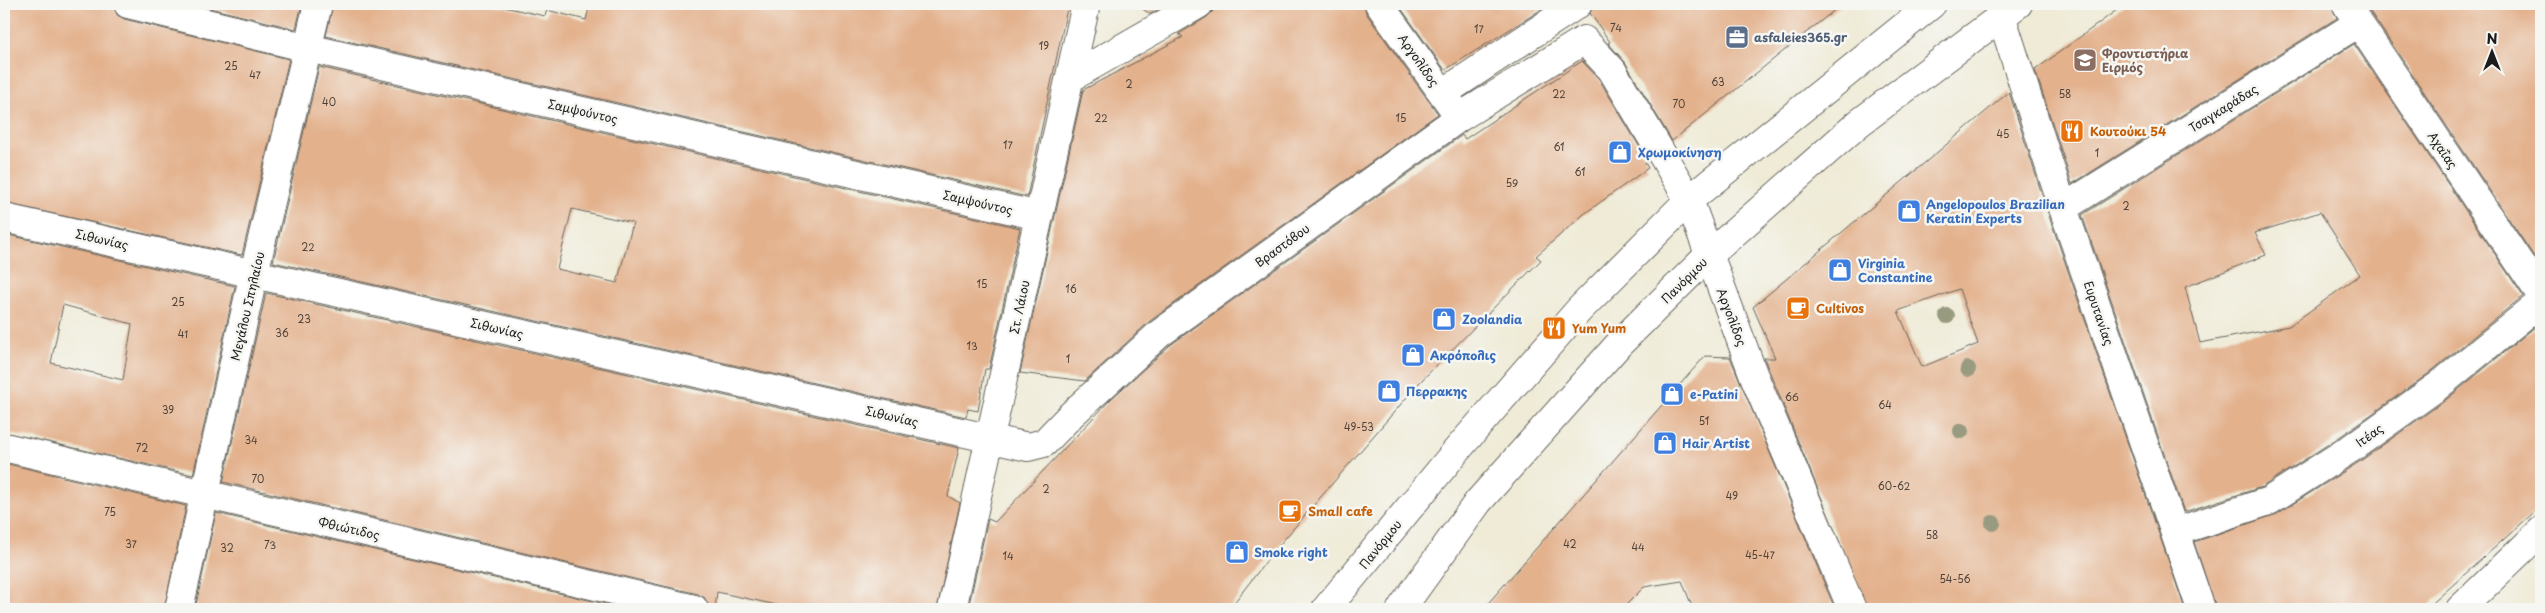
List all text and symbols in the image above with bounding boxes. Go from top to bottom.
house number: 74 [1610,20,1622,35]
house number: 17 [1474,21,1485,36]
office icon: asfaleies365.gr [1724,24,1750,50]
place label: asfaleies365.gr [1754,28,1848,46]
north arrow [2468,28,2518,78]
text: N [2486,28,2498,49]
street label: Αργολίδος [1394,30,1444,90]
house number: 19 [1039,38,1049,53]
place label: Φροντιστήρια Ειρμός [2102,44,2189,76]
school or university icon: Φροντιστήρια Ειρμός [2072,47,2098,73]
house number: 25 [224,58,238,73]
house number: 47 [249,67,262,82]
house number: 63 [1711,74,1725,89]
house number: 2 [1125,76,1133,91]
street label: Τσαγκαράδας [2185,80,2261,136]
house number: 22 [1552,86,1566,101]
house number: 58 [2059,86,2071,101]
house number: 40 [322,94,336,109]
street label: Σαμψούντος [546,94,620,128]
house number: 70 [1673,96,1685,111]
house number: 22 [1094,110,1108,125]
house number: 15 [1396,110,1406,125]
restaurant icon: Κουτούκι 54 [2059,118,2085,144]
place label: Κουτούκι 54 [2090,122,2166,140]
house number: 45 [1997,126,2009,141]
street label: Αχαΐας [2424,128,2462,172]
house number: 17 [1003,137,1014,152]
house number: 61 [1553,139,1565,154]
shop icon: Χρωμοκίνηση [1607,139,1633,165]
place label: Χρωμοκίνηση [1638,143,1722,161]
house number: 1 [2095,145,2099,160]
house number: 61 [1574,164,1586,179]
house number: 59 [1506,175,1518,190]
street label: Σαμψούντος [941,185,1015,219]
place label: Angelopoulos Brazilian Keratin Experts [1926,195,2065,227]
shop icon: Angelopoulos Brazilian Keratin Experts [1896,198,1922,224]
house number: 2 [2122,198,2130,213]
street label: Βραστόβου [1251,219,1313,271]
street label: Σιθωνίας [74,224,130,254]
house number: 22 [301,239,315,254]
street label: Μεγάλου Σπηλαίου [226,249,268,362]
street label: Πανόρμου [1657,253,1711,307]
place label: Virginia Constantine [1858,254,1933,286]
shop icon: Virginia Constantine [1827,257,1853,283]
house number: 15 [977,276,987,291]
street label: Στ. Λάιου [1005,278,1034,336]
street label: Ευρυτανίας [2080,278,2118,348]
house number: 16 [1065,281,1077,296]
street label: Αργολίδος [1713,285,1751,349]
house number: 25 [171,294,185,309]
cafe icon: Cultivos [1785,295,1811,321]
place label: Cultivos [1816,299,1864,317]
shop icon: Zoolandia [1431,306,1457,332]
place label: Zoolandia [1462,310,1523,328]
house number: 23 [297,311,311,326]
street label: Σιθωνίας [469,313,525,343]
restaurant icon: Yum Yum [1541,315,1567,341]
place label: Yum Yum [1572,319,1626,337]
house number: 36 [275,325,289,340]
house number: 41 [178,326,188,341]
house number: 13 [966,338,978,353]
shop icon: Ακρόπολις [1400,342,1426,368]
place label: Ακρόπολις [1430,346,1496,364]
house number: 1 [1066,351,1070,366]
shop icon: Περρακης [1376,378,1402,404]
shop icon: e-Patini [1659,381,1685,407]
place label: Περρακης [1406,382,1468,400]
place label: e-Patini [1690,385,1739,403]
house number: 66 [1785,389,1799,404]
house number: 64 [1878,397,1892,412]
street label: Σιθωνίας [864,401,920,431]
house number: 39 [162,402,174,417]
house number: 51 [1699,413,1709,428]
house number: 49-53 [1344,419,1374,434]
street label: Ιτέας [2352,419,2386,451]
shop icon: Hair Artist [1652,430,1678,456]
house number: 34 [244,432,258,447]
place label: Hair Artist [1682,434,1750,452]
house number: 72 [136,440,148,455]
house number: 70 [252,471,264,486]
house number: 60-62 [1878,478,1910,493]
house number: 2 [1042,481,1050,496]
house number: 49 [1726,488,1738,503]
cafe icon: Small cafe [1277,498,1303,524]
place label: Small cafe [1308,502,1373,520]
house number: 75 [104,504,116,519]
street label: Φθιώτιδος [316,512,382,544]
street label: Πανόρμου [1355,515,1405,572]
house number: 58 [1926,527,1938,542]
house number: 37 [125,536,138,551]
house number: 42 [1563,536,1577,551]
house number: 73 [264,537,276,552]
shop icon: Smoke right [1224,539,1250,565]
house number: 44 [1631,539,1645,554]
house number: 32 [220,540,234,555]
place label: Smoke right [1254,543,1328,561]
house number: 45-47 [1745,547,1775,562]
house number: 14 [1002,548,1014,563]
house number: 54-56 [1939,571,1971,586]

